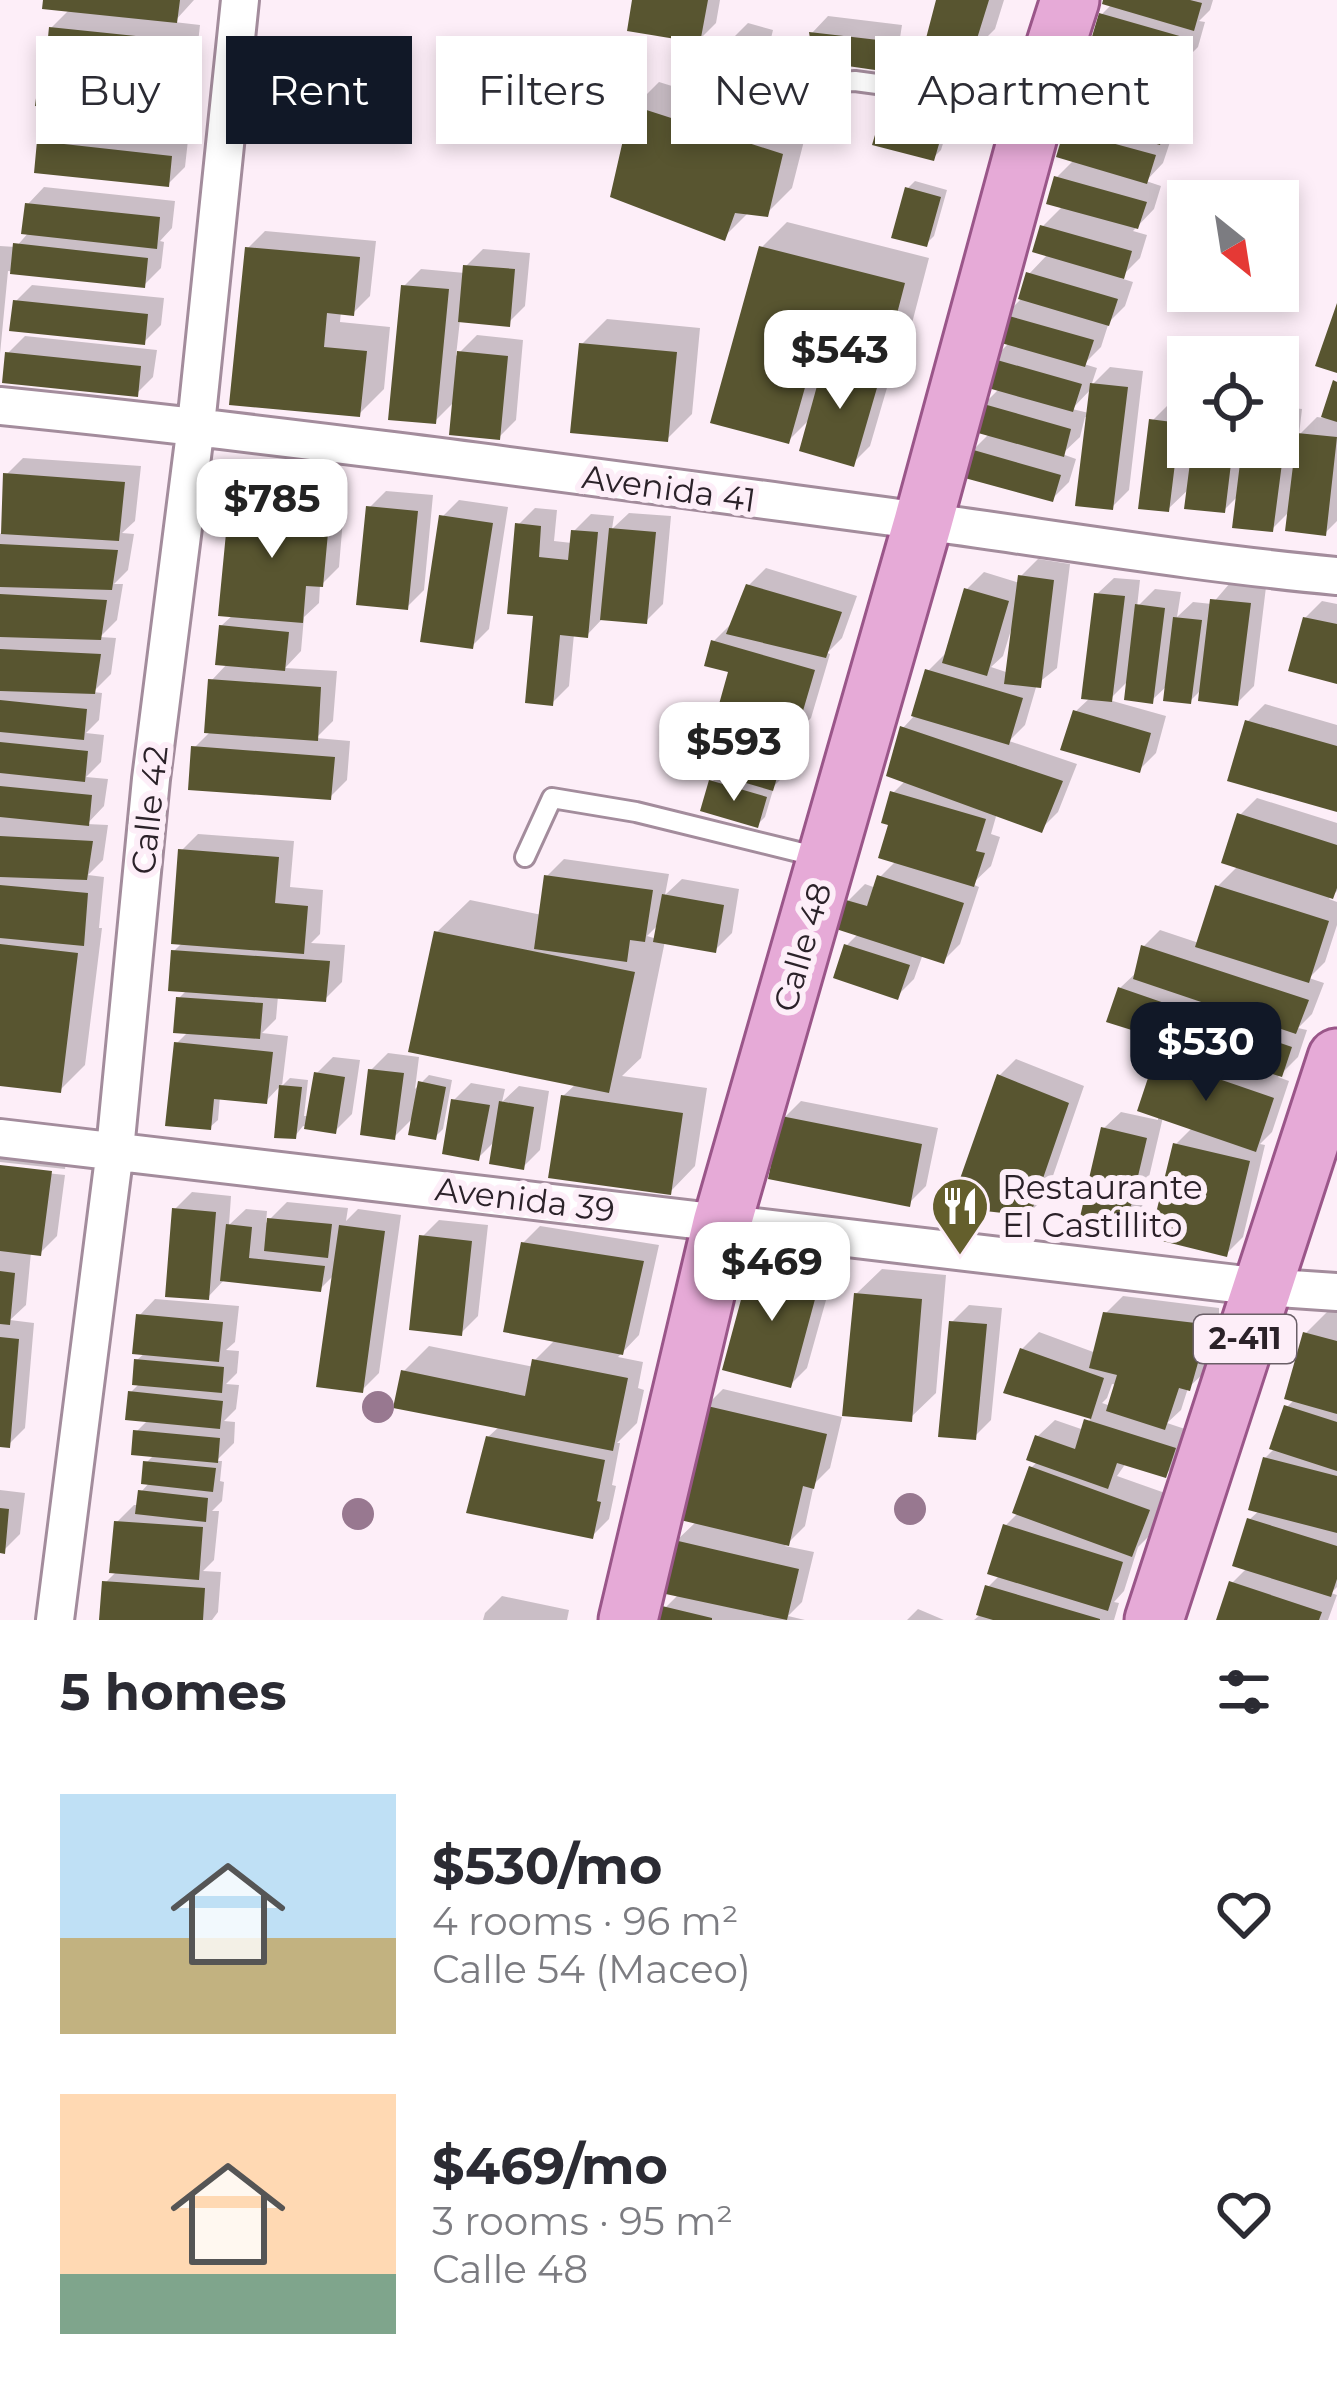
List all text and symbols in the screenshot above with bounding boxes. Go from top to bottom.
chip: Buy [36,36,202,144]
chip: Rent [226,36,412,144]
chip: Filters [436,36,647,144]
chip: New [671,36,851,144]
chip: Apartment [875,36,1193,144]
north arrow [1167,180,1299,312]
map controls [1167,180,1299,468]
pin: $543 [769,310,911,412]
text: $543 [791,325,889,373]
button: locate [1167,336,1299,468]
street label: Avenida 41 [580,456,758,520]
pin: $785 [201,459,343,561]
text: $785 [224,474,320,522]
pin: $593 [663,702,805,804]
text: $593 [686,717,782,765]
street label: Calle 42 [122,744,176,876]
street label: Calle 48 [765,878,839,1016]
pin: $530 [1135,1002,1277,1104]
text: $530 [1157,1017,1255,1065]
place label: Restaurante El Castillito [1002,1167,1203,1245]
street label: Avenida 39 [433,1168,617,1230]
restaurant icon: Restaurante El Castillito [929,1175,991,1257]
pin: $469 [701,1222,843,1324]
text: $469 [721,1237,823,1285]
road number: 2-411 [1194,1315,1296,1363]
icon: filters [1211,1659,1277,1725]
text: 5 homes [60,1661,287,1723]
text: $530/mo [432,1835,662,1897]
icon: home [156,1842,300,1986]
icon: heart [1211,1881,1277,1947]
text: 4 rooms · 96 m² [432,1897,739,1945]
text: Calle 54 (Maceo) [432,1945,751,1993]
text: $469/mo [432,2135,668,2197]
icon: home [156,2142,300,2286]
icon: heart [1211,2181,1277,2247]
text: 3 rooms · 95 m² [432,2197,733,2245]
text: Calle 48 [432,2245,588,2293]

